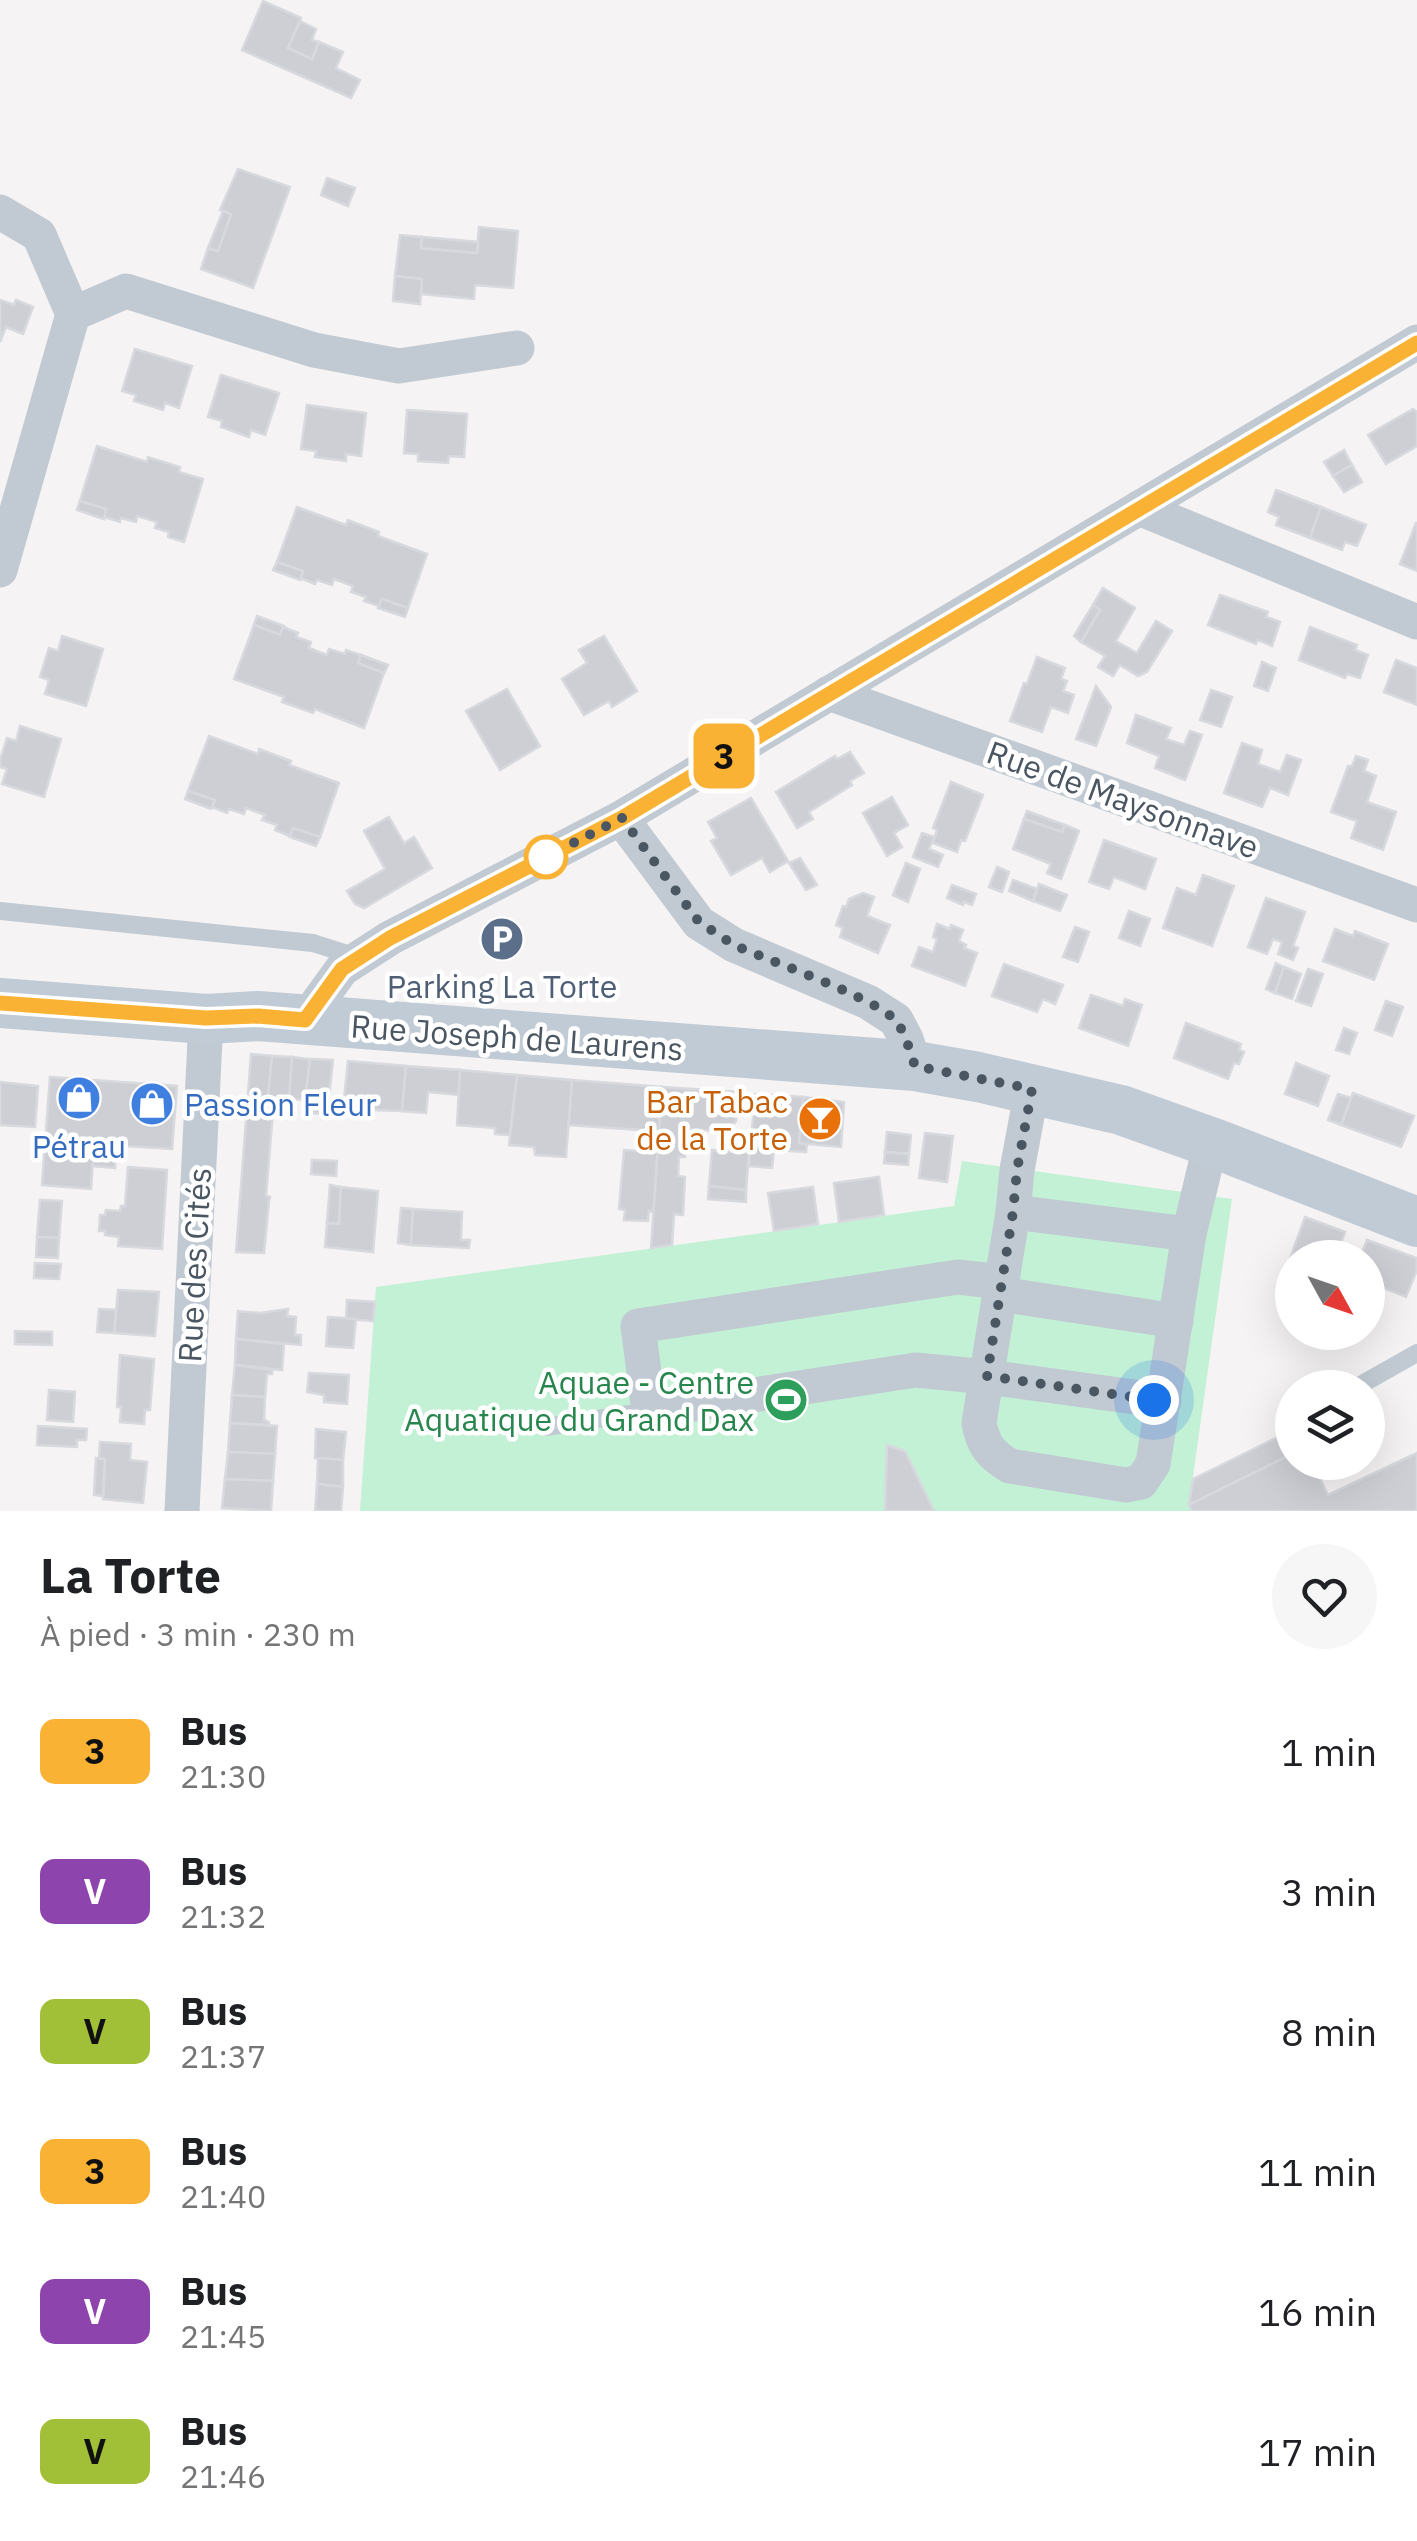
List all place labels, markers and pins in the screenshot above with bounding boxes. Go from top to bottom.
unlabelled marker [525,836,567,878]
parking icon: Parking La Torte [479,916,525,962]
place label: Parking La Torte [387,965,617,1007]
shop icon: Pétrau [56,1075,102,1121]
place label: Bar Tabac de la Torte [636,1080,788,1159]
shop icon: Passion Fleur [129,1081,175,1127]
place label: Passion Fleur [184,1083,377,1125]
bar icon: Bar Tabac de la Torte [797,1096,843,1142]
place label: Pétrau [32,1125,126,1167]
place label: Aquae - Centre Aquatique du Grand Dax [404,1361,754,1440]
sports icon: Aquae - Centre Aquatique du Grand Dax [763,1377,809,1423]

